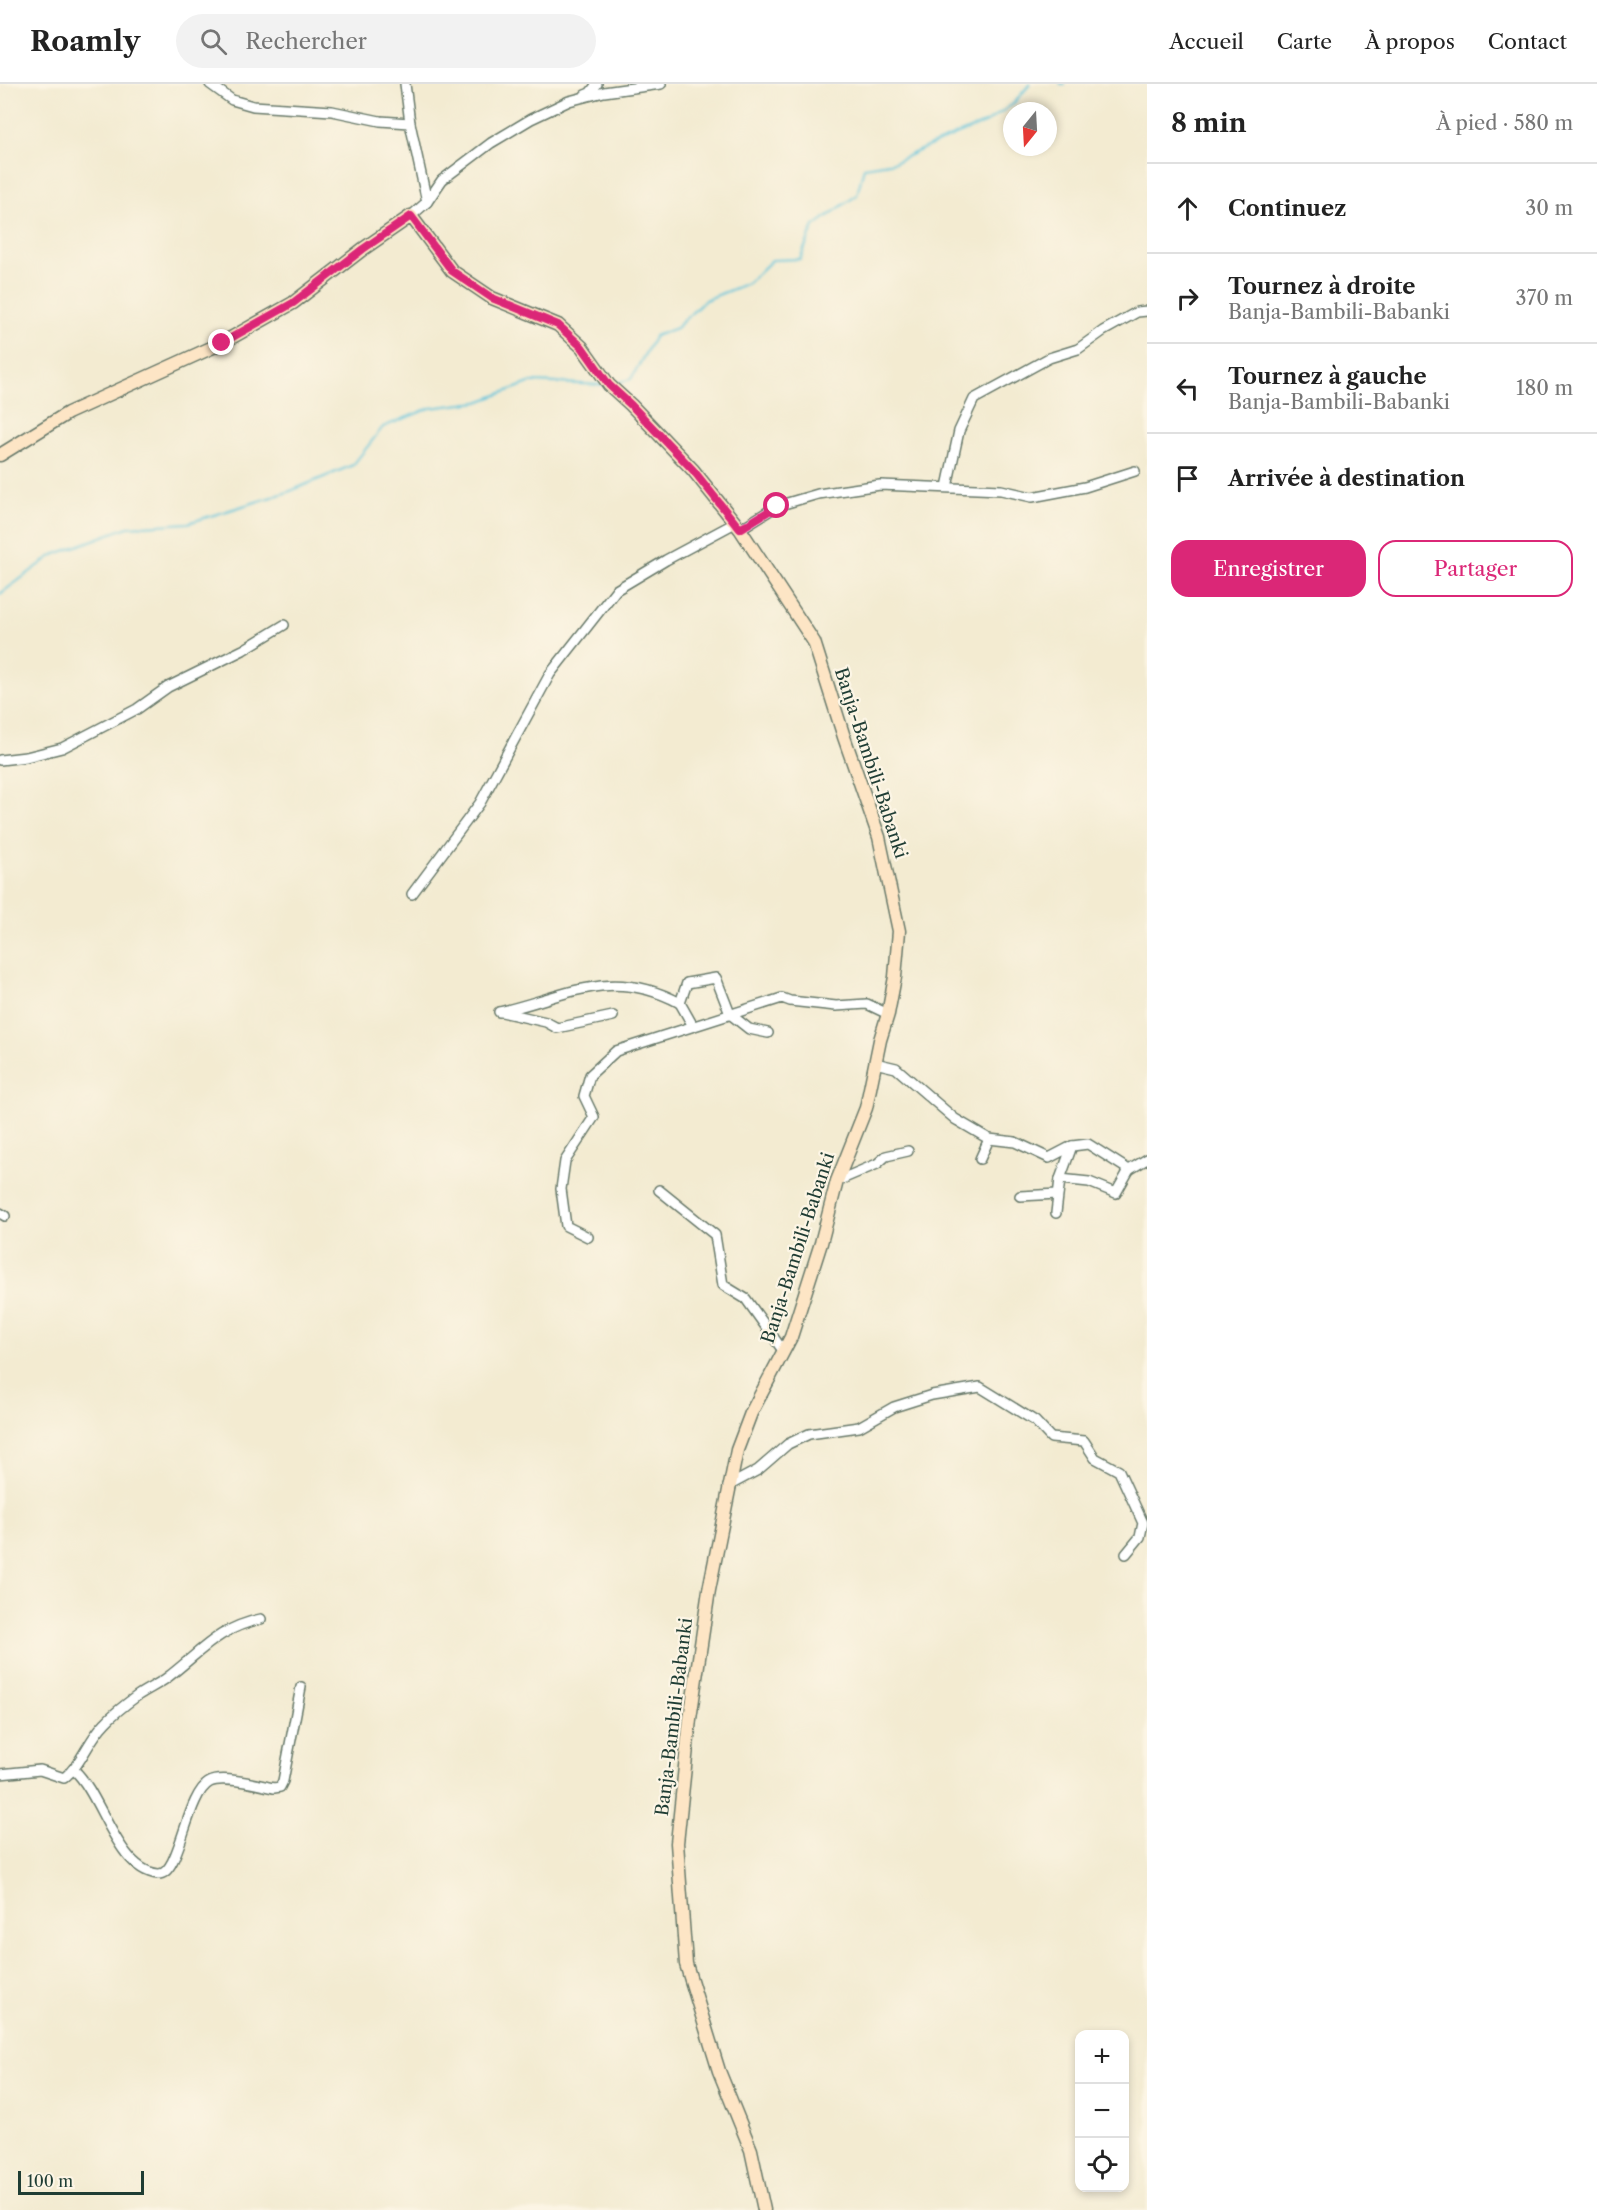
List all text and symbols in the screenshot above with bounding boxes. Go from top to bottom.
search box [176,14,596,68]
text: Roamly [30,24,140,58]
icon: search [197,25,230,58]
text: Rechercher [245,28,367,55]
text: Accueil [1169,29,1244,54]
text: Carte [1277,29,1332,54]
text: À propos [1365,29,1455,54]
text: Contact [1488,29,1567,54]
north arrow [1003,102,1057,156]
text: 8 min [1171,107,1247,139]
text: À pied · 580 m [1436,111,1573,135]
icon: ahead [1171,192,1204,225]
text: Continuez [1228,195,1347,222]
text: 30 m [1525,196,1573,220]
text: Tournez à droite [1228,273,1415,300]
icon: right [1171,282,1204,315]
text: 370 m [1516,286,1573,310]
text: Banja-Bambili-Babanki [1228,300,1450,324]
route end [208,329,234,355]
text: Tournez à gauche [1228,363,1427,390]
icon: left [1171,372,1204,405]
text: 180 m [1516,376,1573,400]
text: Banja-Bambili-Babanki [1228,390,1450,414]
icon: arrive [1171,462,1204,495]
text: Arrivée à destination [1228,465,1465,492]
route start [763,492,789,518]
button: Enregistrer [1171,540,1366,597]
button: Partager [1378,540,1573,597]
street label: Banja-Bambili-Babanki [830,665,912,862]
street label: Banja-Bambili-Babanki [757,1149,839,1346]
street label: Banja-Bambili-Babanki [651,1616,697,1817]
map controls [1075,2030,1129,2192]
button: + [1075,2030,1129,2084]
button: − [1075,2084,1129,2138]
button: locate [1075,2138,1129,2192]
scale bar [18,2168,144,2196]
text: 100 m [27,2171,73,2191]

